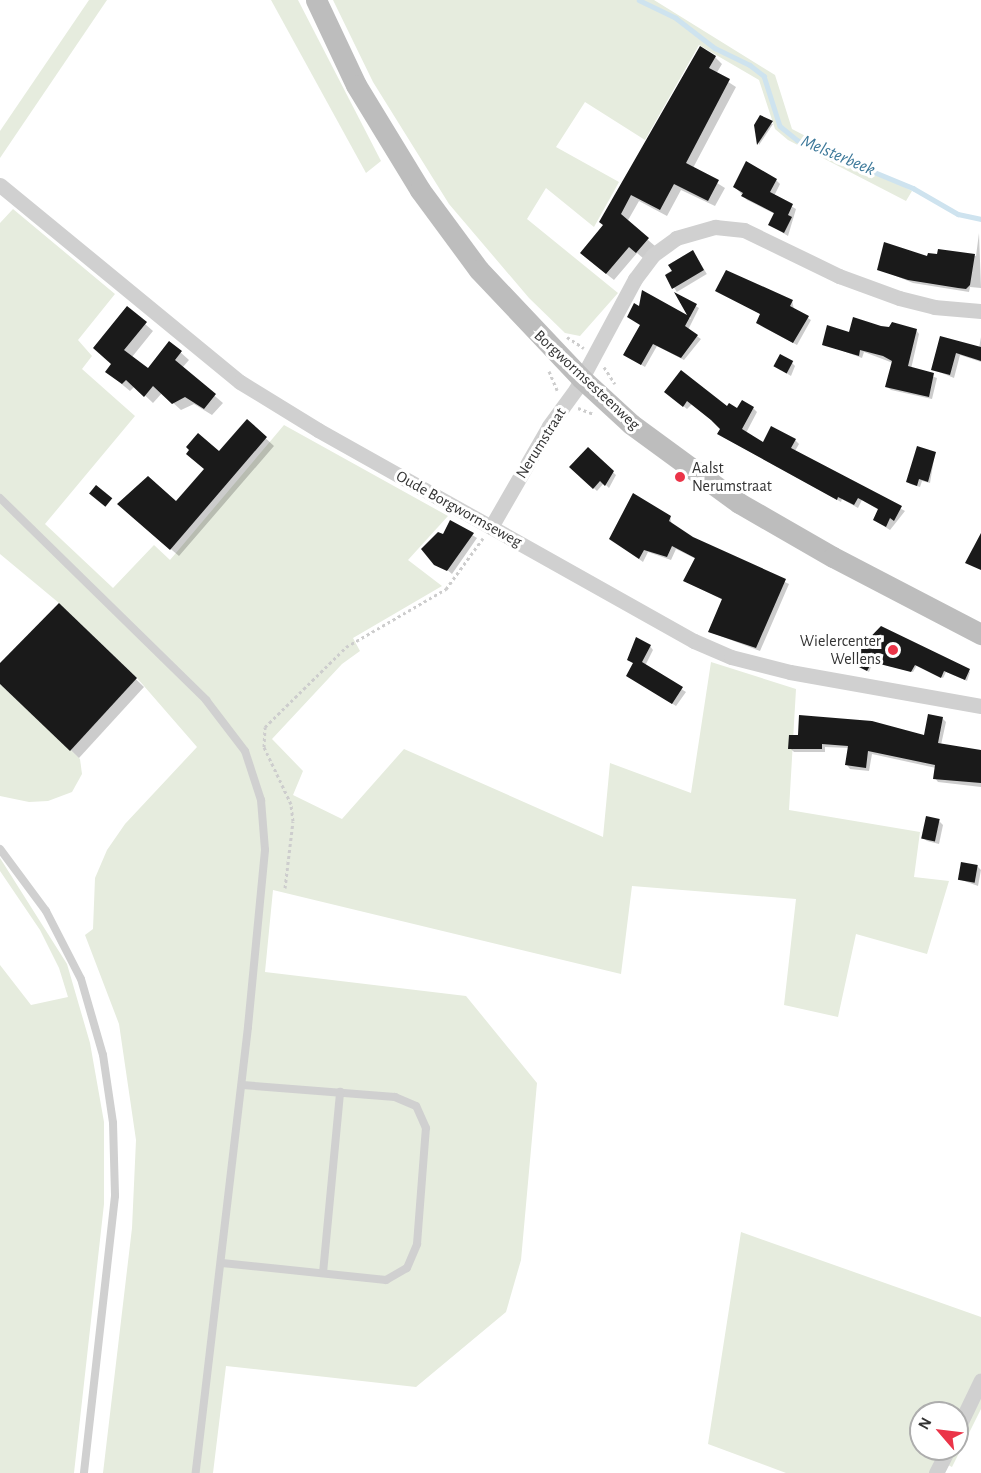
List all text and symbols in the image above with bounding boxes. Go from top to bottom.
water label: Melsterbeek [798,131,878,181]
street label: Borgwormsesteenweg [530,326,644,434]
street label: Nerumstraat [512,404,570,482]
place label: Aalst Nerumstraat [692,458,772,496]
street label: Oude Borgwormseweg [393,466,525,552]
marker: Aalst Nerumstraat [673,470,687,484]
place label: Wielercenter Wellens [800,631,881,669]
marker: Wielercenter Wellens [886,643,900,657]
north arrow [909,1401,969,1461]
text: N [915,1415,935,1432]

